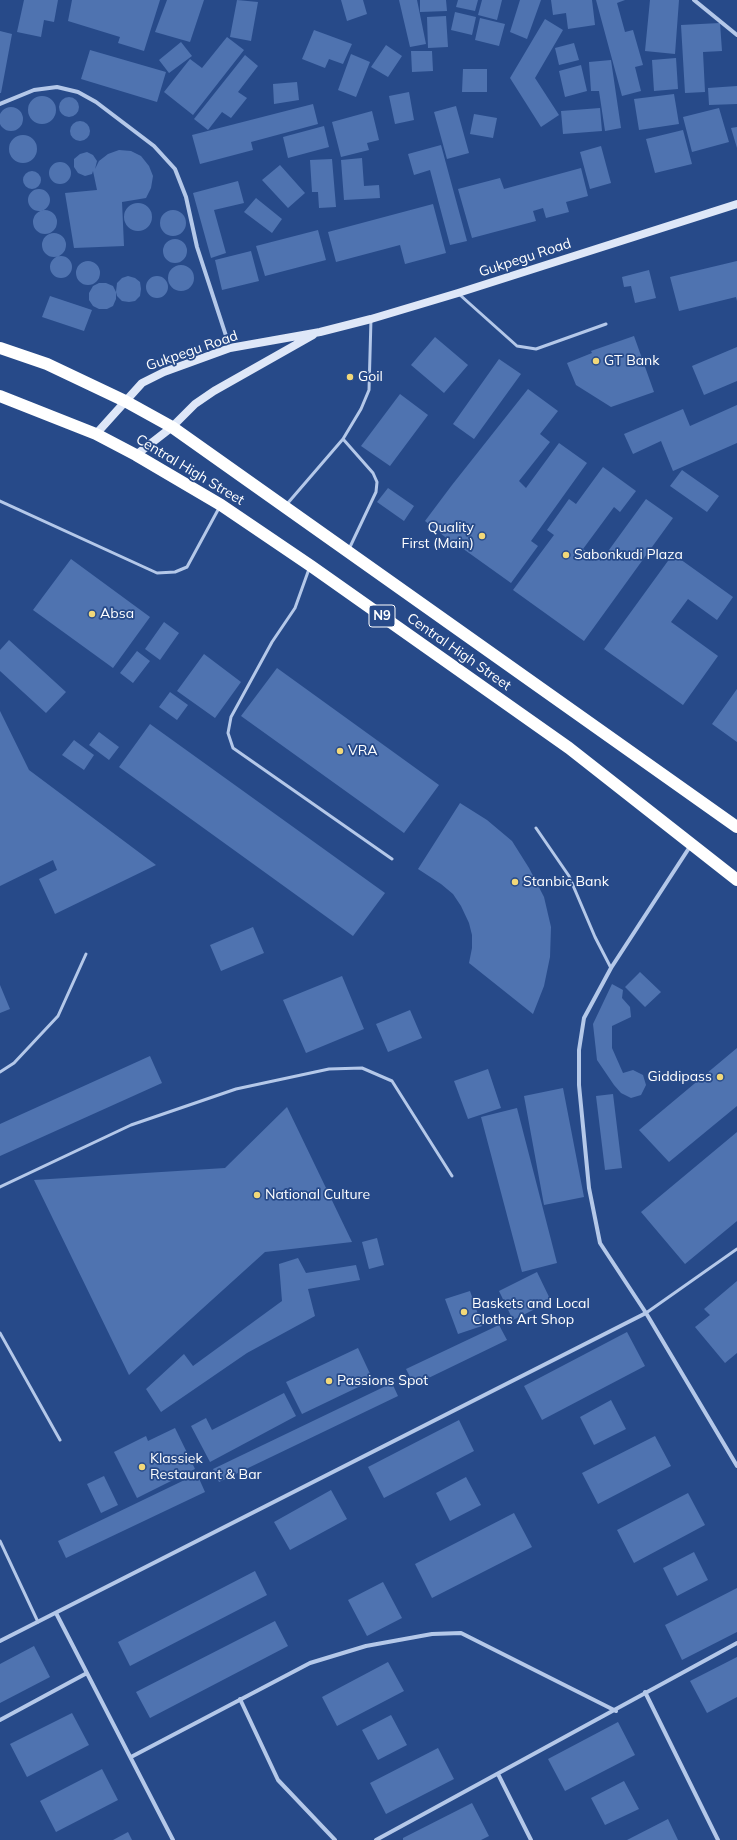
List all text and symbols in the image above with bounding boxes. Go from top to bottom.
street label: Gukpegu Road [477,235,573,281]
street label: Gukpegu Road [144,327,240,375]
place label: GT Bank [604,353,660,369]
marker: GT Bank [591,356,601,366]
place label: Goil [358,369,383,385]
marker: Goil [345,372,355,382]
street label: Central High Street [133,431,247,509]
place label: Quality First (Main) [402,520,474,552]
marker: Quality First (Main) [477,531,487,541]
place label: Sabonkudi Plaza [574,547,683,563]
marker: Sabonkudi Plaza [561,550,571,560]
road number: N9 [369,605,395,627]
place label: Absa [100,606,134,622]
marker: Absa [87,609,97,619]
street label: Central High Street [404,610,514,694]
place label: VRA [348,743,378,759]
marker: VRA [335,746,345,756]
place label: Stanbic Bank [523,874,609,890]
marker: Stanbic Bank [510,877,520,887]
place label: Giddipass [648,1069,712,1085]
marker: Giddipass [715,1072,725,1082]
place label: National Culture [265,1187,370,1203]
marker: National Culture [252,1190,262,1200]
place label: Baskets and Local Cloths Art Shop [472,1296,590,1328]
marker: Baskets and Local Cloths Art Shop [459,1307,469,1317]
place label: Passions Spot [337,1373,428,1389]
marker: Passions Spot [324,1376,334,1386]
place label: Klassiek Restaurant & Bar [150,1451,262,1484]
marker: Klassiek Restaurant & Bar [137,1462,147,1472]

